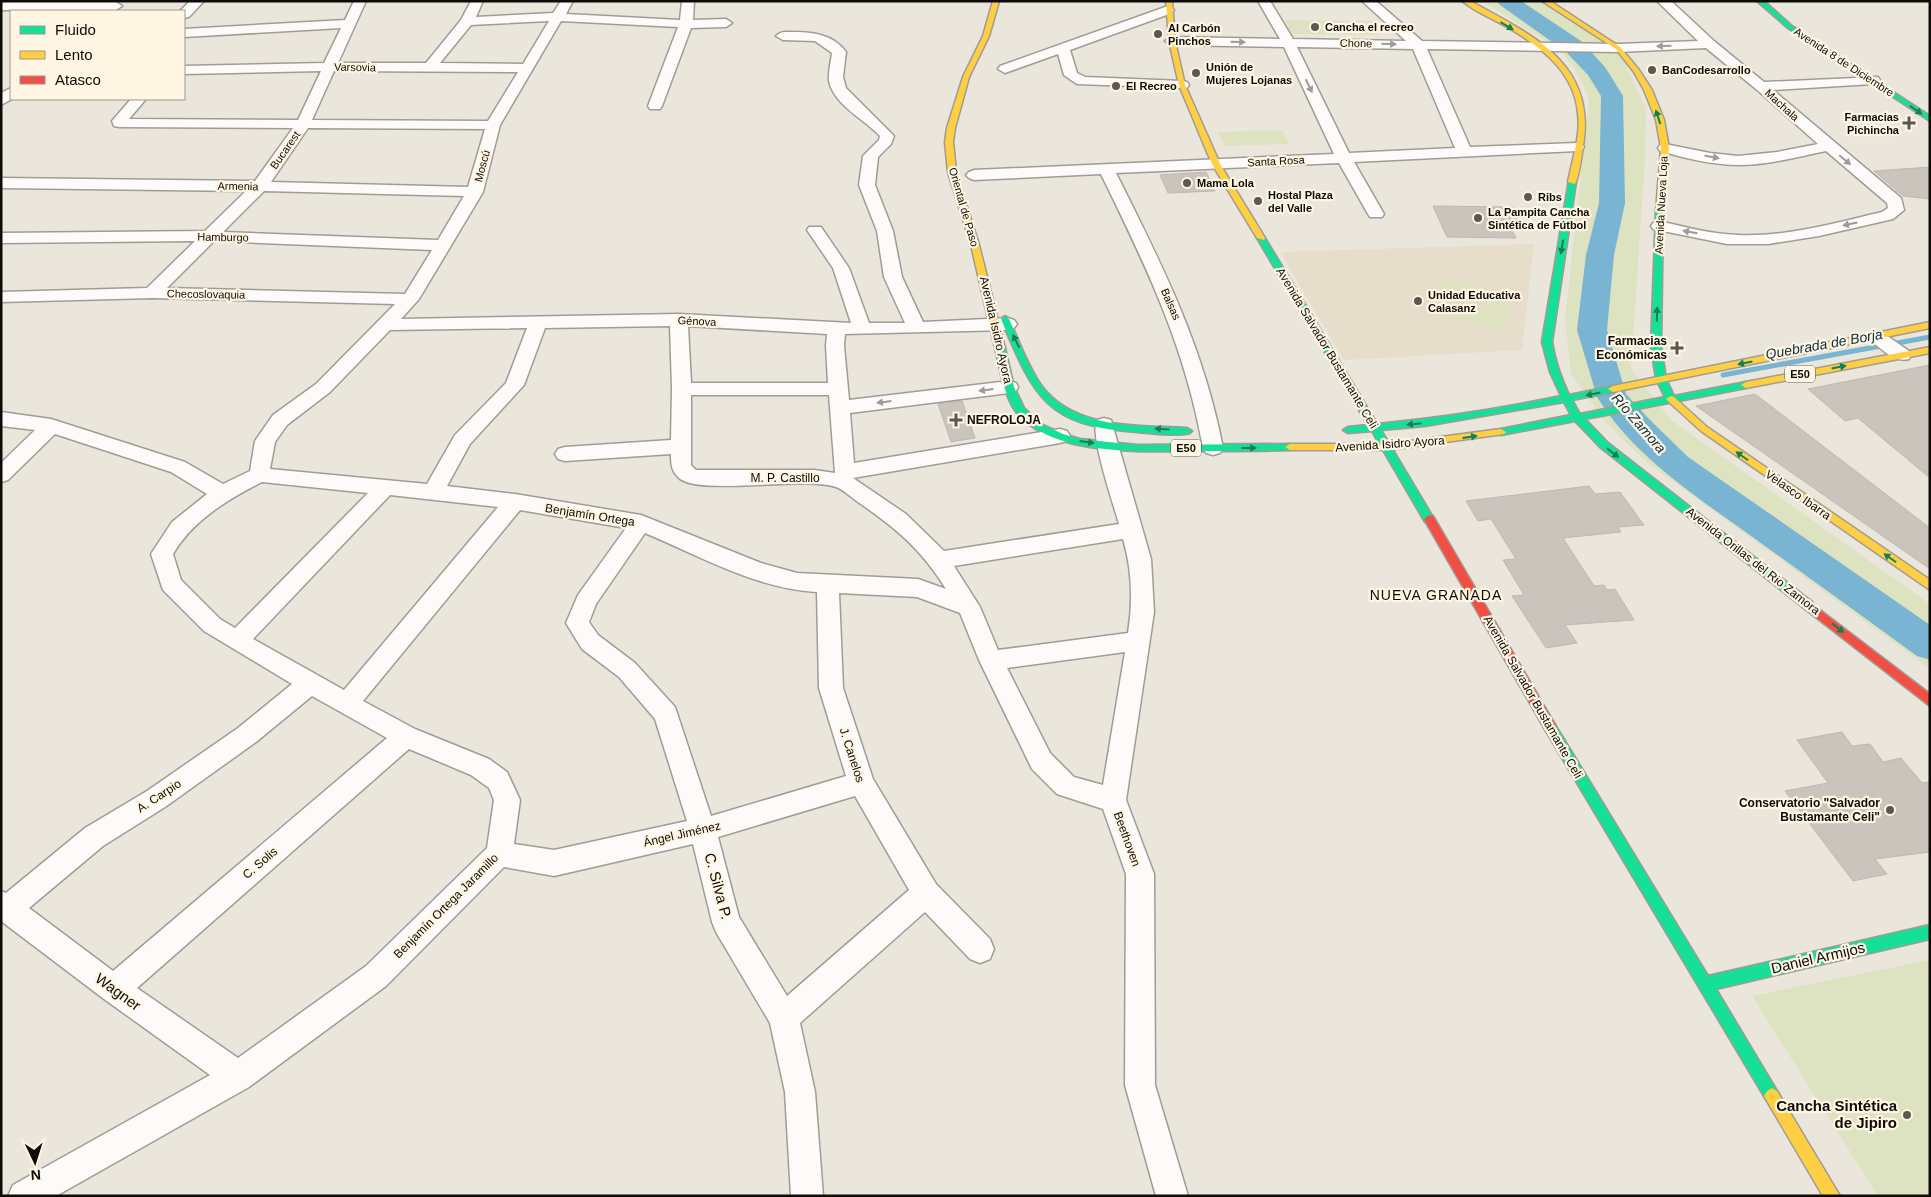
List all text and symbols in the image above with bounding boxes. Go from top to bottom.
legend [10,10,185,100]
text: Fluido [55,21,96,38]
marker: Cancha el recreo [1309,21,1321,33]
place label: Cancha el recreo [1325,21,1414,33]
place label: Al Carbón Pinchos [1168,22,1221,47]
one-way arrow [1501,22,1514,31]
street label: Avenida 8 de Diciembre [1792,25,1896,99]
marker: Al Carbón Pinchos [1152,28,1164,40]
street label: Chone [1340,37,1372,49]
one-way arrow [1230,38,1246,46]
one-way arrow [1382,40,1398,48]
one-way arrow [1656,42,1672,50]
text: Lento [55,46,93,63]
street label: Varsovia [334,61,377,73]
place label: Unión de Mujeres Lojanas [1206,61,1292,86]
marker: BanCodesarrollo [1646,64,1658,76]
place label: BanCodesarrollo [1662,64,1751,76]
marker: Unión de Mujeres Lojanas [1190,67,1202,79]
text: Atasco [55,71,101,88]
one-way arrow [1306,79,1314,93]
marker: El Recreo [1110,80,1122,92]
place label: El Recreo [1126,80,1177,92]
street label: Machala [1763,87,1802,124]
one-way arrow [1909,105,1923,115]
one-way arrow [1654,109,1662,124]
place label: Farmacias Pichincha [1845,111,1900,136]
marker: Farmacias Pichincha [1903,117,1915,129]
street label: Bucarest [268,129,302,171]
street label: Moscú [472,149,492,183]
street label: Santa Rosa [1247,153,1306,168]
one-way arrow [1705,154,1721,162]
one-way arrow [1838,154,1851,165]
street label: Avenida Nueva Loja [1652,155,1670,254]
street label: Oriental de Paso [947,166,981,248]
marker: Mama Lola [1181,177,1193,189]
place label: Mama Lola [1197,177,1255,189]
street label: Armenia [217,180,259,192]
place label: Hostal Plaza del Valle [1268,189,1334,214]
marker: Ribs [1522,191,1534,203]
place label: Ribs [1538,191,1562,203]
marker: Hostal Plaza del Valle [1252,195,1264,207]
place label: La Pampita Cancha Sintética de Fútbol [1488,206,1590,231]
marker: La Pampita Cancha Sintética de Fútbol [1472,212,1484,224]
one-way arrow [1842,220,1858,228]
one-way arrow [1681,227,1697,235]
street label: Hamburgo [197,231,249,243]
one-way arrow [1557,240,1565,256]
street label: Avenida Salvador Bustamante Celi [1273,265,1381,431]
street label: Avenida Isidro Ayora [977,275,1015,385]
street label: Balsas [1159,286,1183,322]
street label: Checoslovaquia [167,287,246,301]
place label: Unidad Educativa Calasanz [1428,289,1521,314]
marker: Unidad Educativa Calasanz [1412,295,1424,307]
one-way arrow [1653,305,1661,321]
street label: Génova [677,314,717,328]
water label: Quebrada de Borja [1764,326,1884,362]
one-way arrow [1012,334,1020,348]
place label: Farmacias Económicas [1596,334,1667,362]
marker: Farmacias Económicas [1671,342,1683,354]
one-way arrow [1737,359,1752,367]
one-way arrow [1831,363,1846,371]
road number: E50 [1785,366,1815,382]
one-way arrow [977,386,993,394]
one-way arrow [1586,390,1601,398]
water label: Río Zamora [1609,390,1669,456]
one-way arrow [876,398,892,406]
marker: NEFROLOJA [949,413,963,427]
place label: NEFROLOJA [967,413,1041,427]
one-way arrow [1406,420,1422,428]
one-way arrow [1154,425,1170,433]
street label: Avenida Isidro Ayora [1335,433,1445,455]
one-way arrow [1462,433,1478,441]
one-way arrow [1079,439,1095,447]
road number: E50 [1171,439,1201,456]
one-way arrow [1241,444,1257,452]
one-way arrow [1606,447,1619,458]
one-way arrow [1735,451,1749,461]
street label: Velasco Ibarra [1763,467,1834,523]
street label: M. P. Castillo [750,471,820,485]
street label: Benjamín Ortega [544,501,636,529]
street label: Avenida Orillas del Rio Zamora [1683,504,1823,618]
one-way arrow [1883,553,1897,563]
district label: NUEVA GRANADA [1370,587,1502,603]
street label: Avenida Salvador Bustamante Celi [1481,613,1585,781]
one-way arrow [1831,622,1844,633]
street label: J. Canelos [837,726,867,784]
street label: A. Carpio [134,776,184,815]
place label: Conservatorio "Salvador Bustamante Celi" [1739,796,1880,824]
marker: Conservatorio "Salvador Bustamante Celi" [1884,804,1896,816]
street label: Beethoven [1111,810,1143,868]
street label: Ángel Jiménez [642,817,722,850]
street label: C. Solis [240,844,280,882]
street label: Benjamín Ortega Jaramillo [391,851,501,961]
street label: C. Silva P. [701,851,736,921]
street label: Daniel Armijos [1769,938,1867,977]
street label: Wagner [92,969,144,1014]
place label: Cancha Sintética de Jipiro [1776,1097,1898,1131]
marker: Cancha Sintética de Jipiro [1901,1109,1913,1121]
north arrow [10,1137,60,1187]
text: N [30,1167,42,1183]

